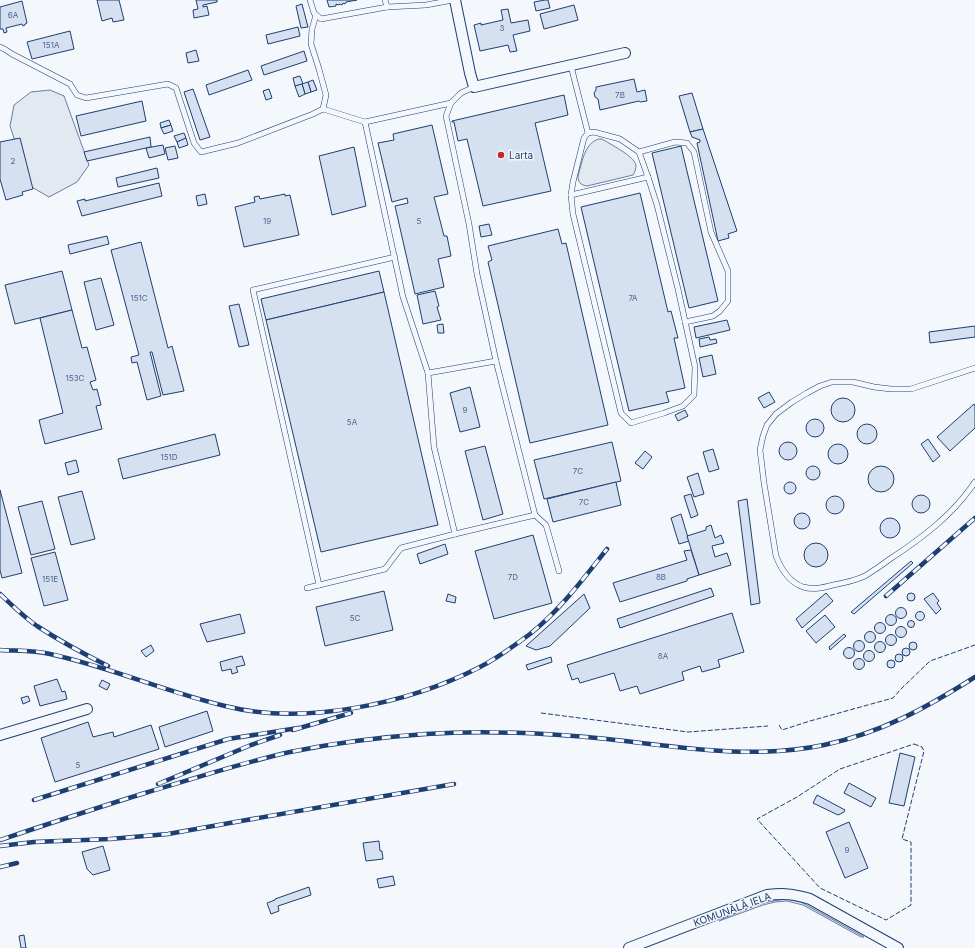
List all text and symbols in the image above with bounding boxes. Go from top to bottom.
house number: 6A [8,10,19,20]
house number: 3 [500,23,505,33]
house number: 151A [43,40,60,50]
house number: 7B [615,90,625,100]
place label: Larta [509,149,533,161]
marker: Larta [496,150,506,160]
house number: 2 [11,156,16,166]
house number: 19 [263,216,271,226]
house number: 5 [417,216,422,226]
house number: 151C [130,293,148,303]
house number: 7A [628,293,638,303]
house number: 153C [66,373,85,383]
house number: 9 [463,405,468,415]
house number: 5A [347,417,358,427]
house number: 151D [160,452,178,462]
house number: 7C [573,466,583,476]
house number: 7C [579,497,589,507]
house number: 7D [508,572,518,582]
house number: 8B [656,572,666,582]
house number: 151E [42,574,58,584]
house number: 5C [350,613,361,623]
house number: 8A [658,651,669,661]
house number: 5 [76,760,81,770]
house number: 9 [845,845,850,855]
street label: KOMUNĀLĀ IELA [692,889,772,929]

